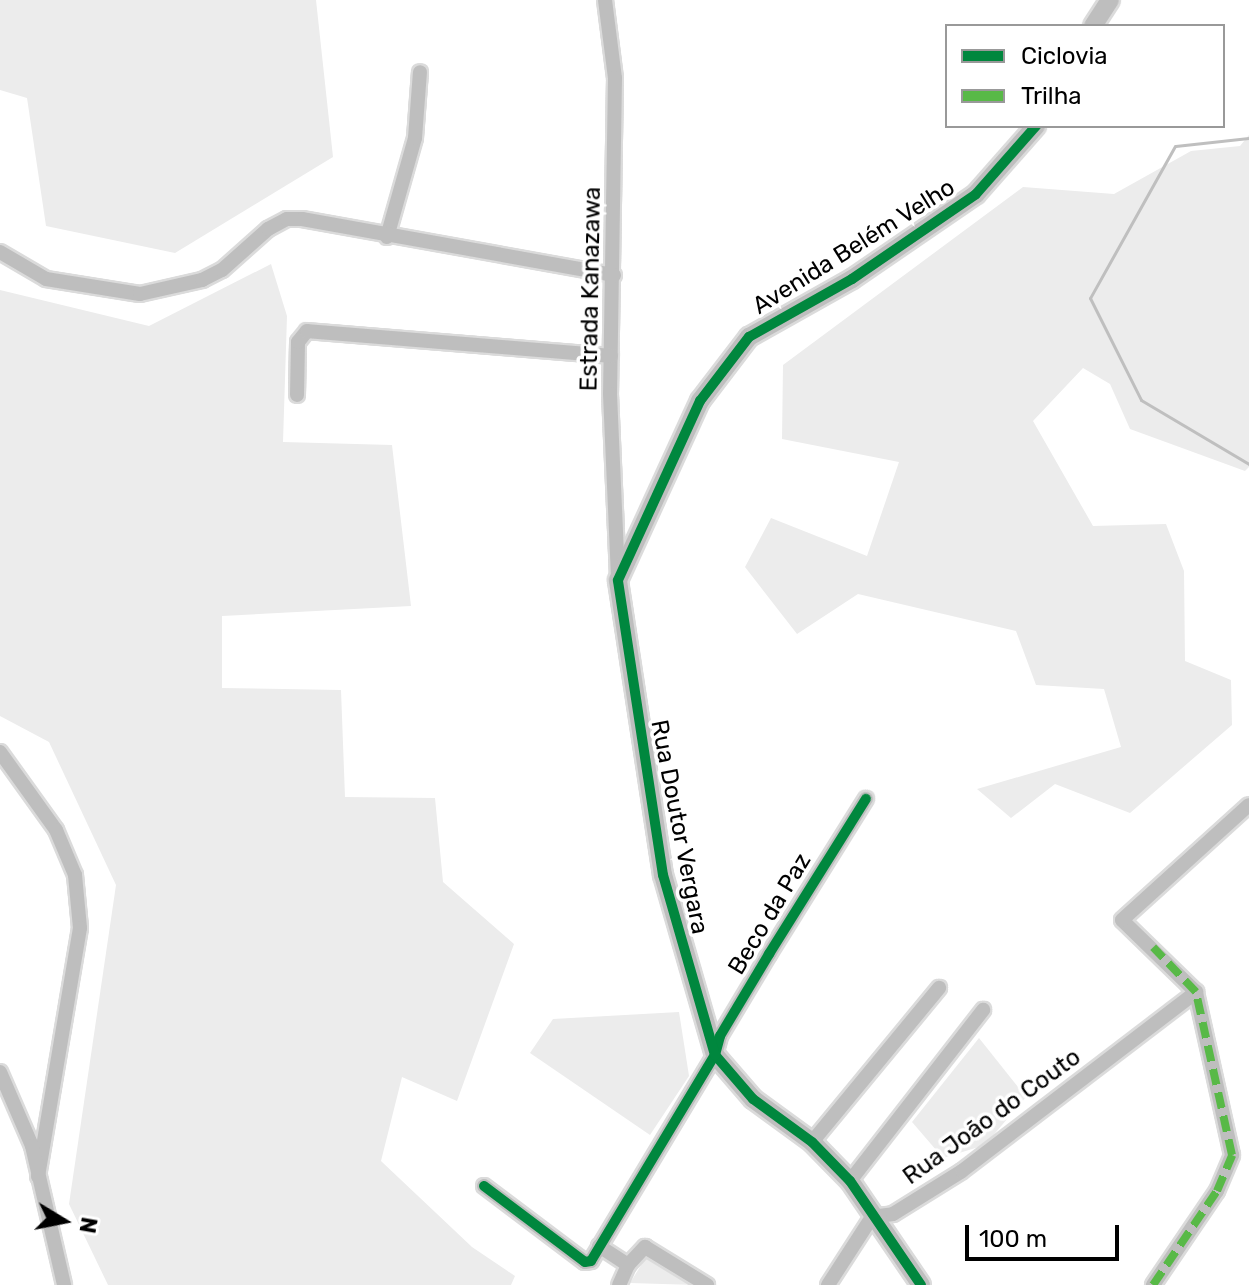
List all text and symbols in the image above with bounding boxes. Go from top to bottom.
legend [945,24,1225,128]
text: Ciclovia [1021,42,1108,70]
text: Trilha [1021,82,1082,110]
street label: Avenida Belém Velho [747,173,961,321]
street label: Estrada Kanazawa [575,186,607,392]
street label: Rua Doutor Vergara [644,717,714,937]
street label: Beco da Paz [723,848,817,980]
street label: Rua João do Couto [898,1043,1086,1191]
north arrow [24,1181,104,1261]
scale bar [969,1209,1123,1259]
text: N [73,1215,103,1235]
text: 100 m [979,1225,1047,1253]

